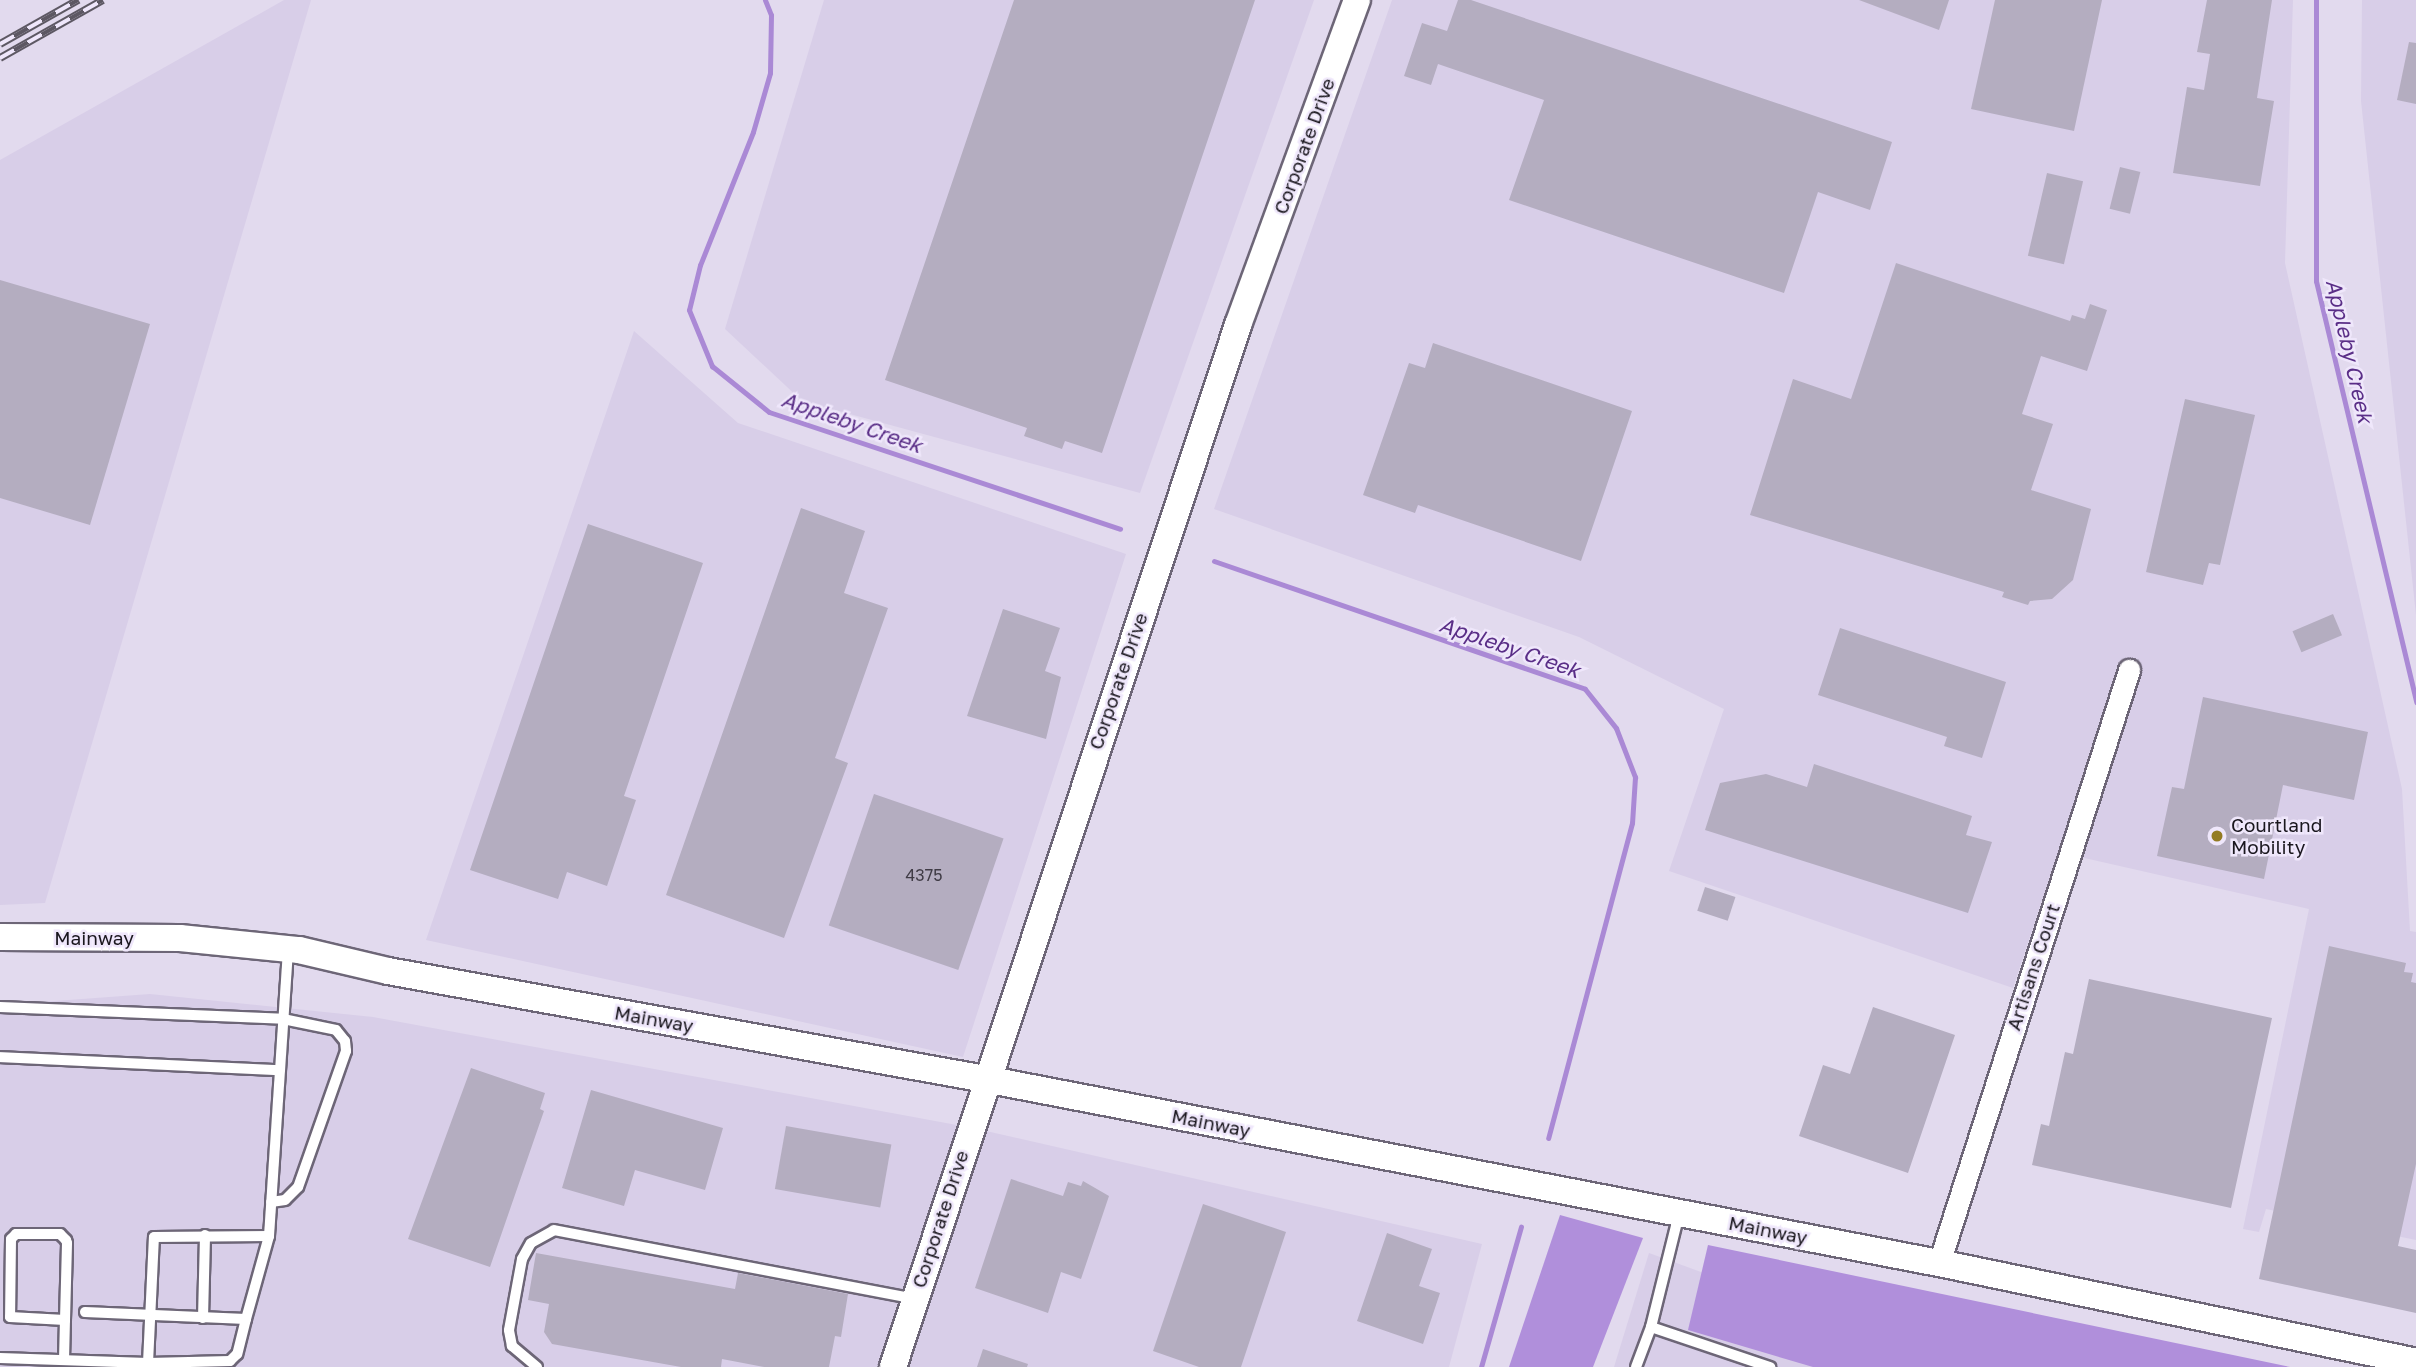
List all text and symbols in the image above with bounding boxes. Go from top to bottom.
street label: Corporate Drive [1269,75,1339,217]
water label: Appleby Creek [2321,277,2379,425]
water label: Appleby Creek [779,386,925,458]
street label: Corporate Drive [1084,610,1152,752]
water label: Appleby Creek [1437,611,1583,683]
place label: Courtland Mobility [2231,814,2322,858]
marker: Courtland Mobility [2209,828,2225,844]
house number: 4375 [906,865,942,885]
street label: Artisans Court [2002,901,2064,1033]
street label: Mainway [54,927,134,949]
street label: Mainway [613,1001,695,1037]
street label: Mainway [1170,1104,1252,1142]
street label: Corporate Drive [907,1147,973,1291]
street label: Mainway [1727,1211,1809,1249]

